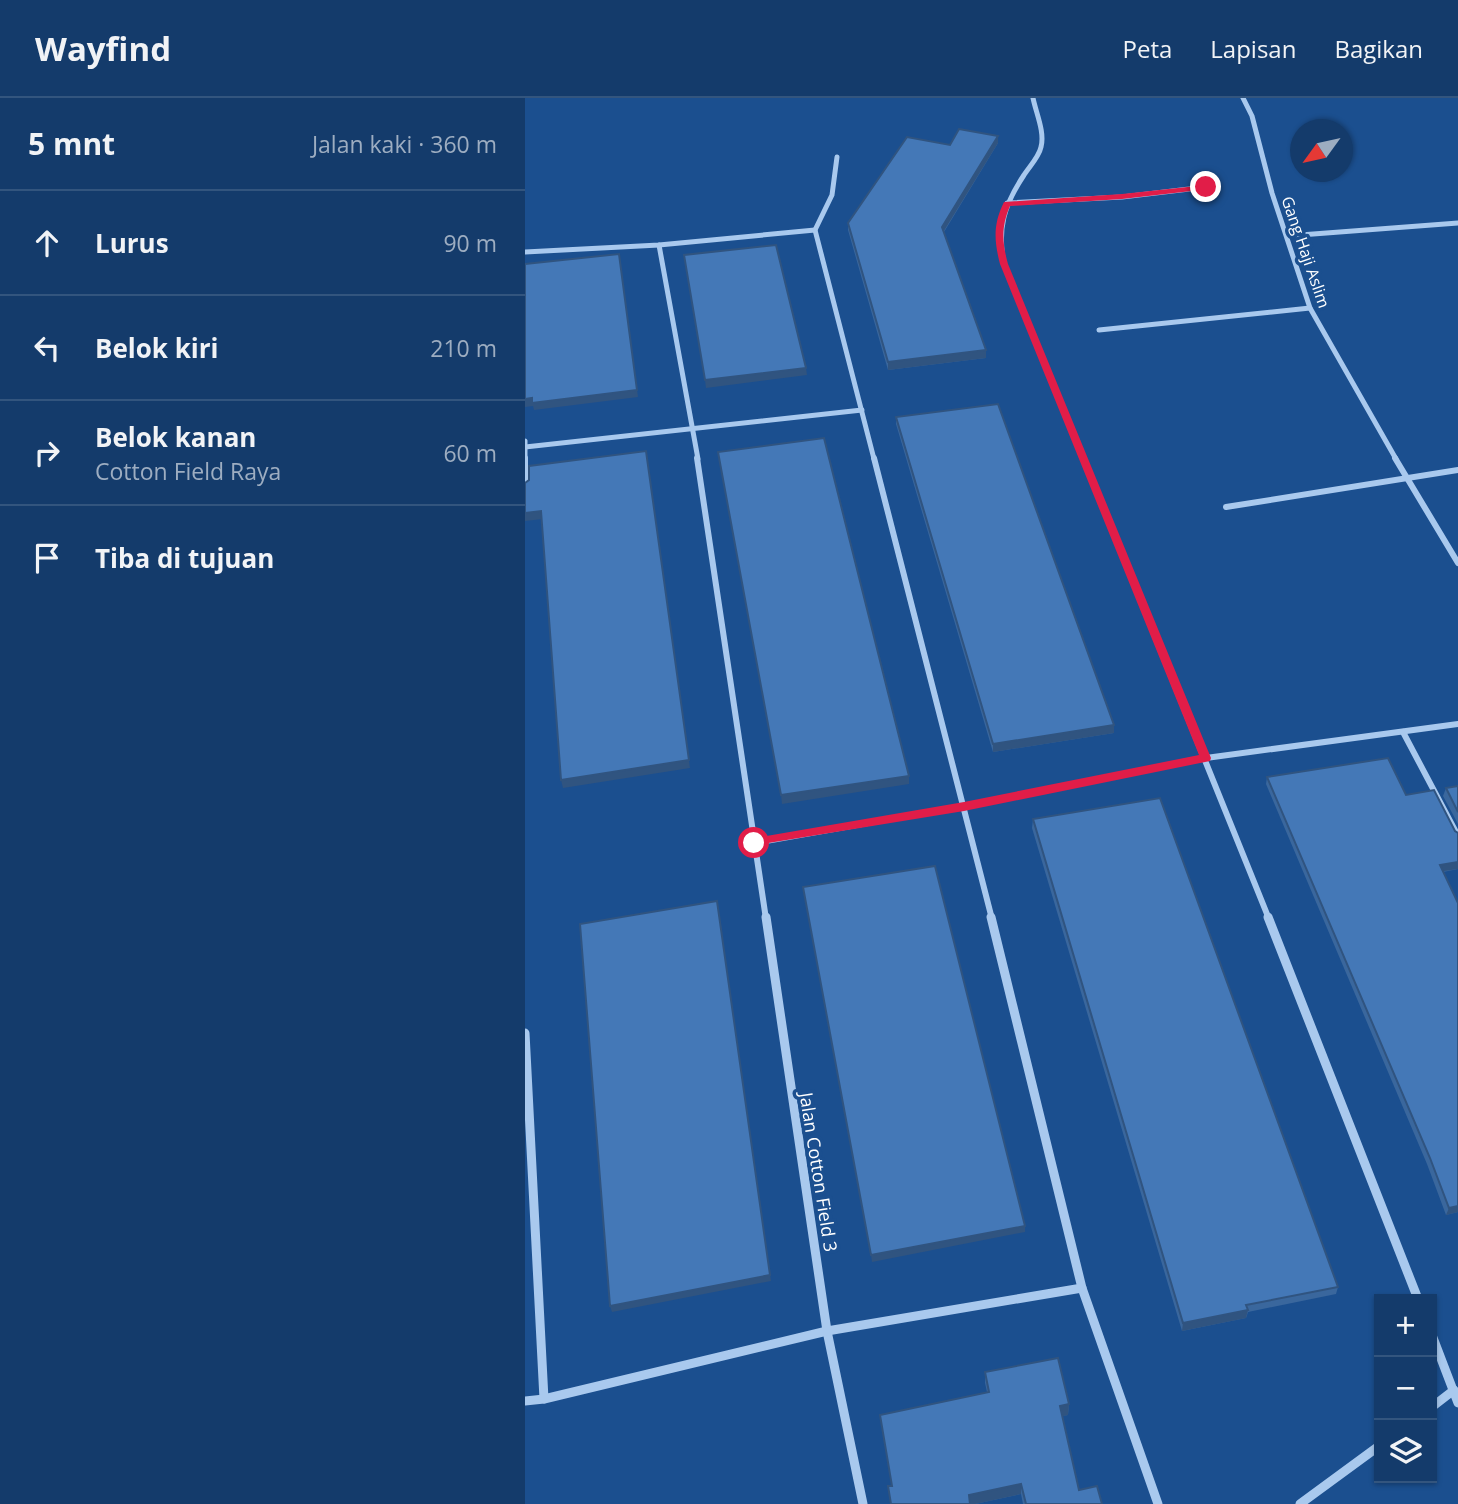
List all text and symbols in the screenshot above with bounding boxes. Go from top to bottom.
text: Wayfind [35,26,171,71]
text: Peta [1122,32,1172,65]
text: Lapisan [1210,32,1296,65]
text: Bagikan [1334,32,1423,65]
north arrow [1290,119,1353,182]
text: 5 mnt [28,123,115,164]
text: Jalan kaki · 360 m [312,128,497,160]
route end [1190,171,1221,202]
street label: Gang Haji Aslim [1277,193,1335,311]
icon: ahead [28,224,66,262]
text: Lurus [95,225,169,261]
text: 90 m [443,227,497,259]
icon: left [28,329,66,367]
text: Belok kiri [95,330,219,366]
text: 210 m [430,332,497,364]
text: Belok kanan [95,419,256,455]
icon: right [28,434,66,472]
text: 60 m [443,437,497,469]
text: Cotton Field Raya [95,455,281,487]
icon: arrive [28,539,66,577]
text: Tiba di tujuan [95,540,274,576]
route start [738,827,769,858]
street label: Jalan Cotton Field 3 [794,1089,843,1253]
map controls [1374,1294,1437,1483]
button: + [1374,1294,1437,1357]
button: − [1374,1357,1437,1420]
button: layers [1374,1420,1437,1483]

